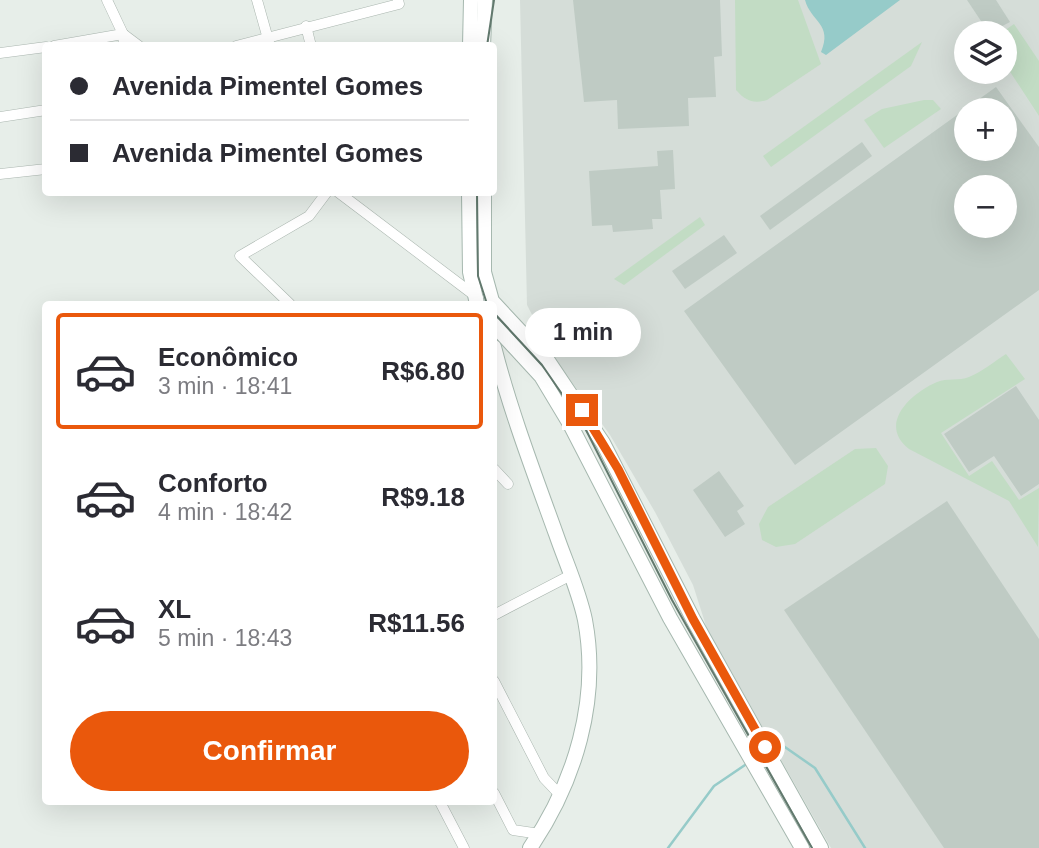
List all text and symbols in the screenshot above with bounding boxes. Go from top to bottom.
map controls [954,21,1017,238]
button: layers [954,21,1017,84]
text: Avenida Pimentel Gomes [112,71,423,101]
button: + [954,98,1017,161]
text: Avenida Pimentel Gomes [112,138,423,168]
button: − [954,175,1017,238]
callout: 1 min [524,308,640,358]
text: 1 min [553,319,613,345]
icon: car [74,340,137,403]
text: Econômico [158,342,298,372]
text: R$6.80 [381,356,465,386]
text: 3 min · 18:41 [158,373,292,399]
route end [566,394,598,426]
icon: car [74,466,137,529]
text: Conforto [158,468,268,498]
text: R$9.18 [381,482,465,512]
text: 4 min · 18:42 [158,499,292,525]
icon: car [74,592,137,655]
text: XL [158,594,191,624]
text: R$11.56 [368,608,465,638]
text: 5 min · 18:43 [158,625,292,651]
button: Confirmar [70,711,469,791]
route start [749,731,781,763]

